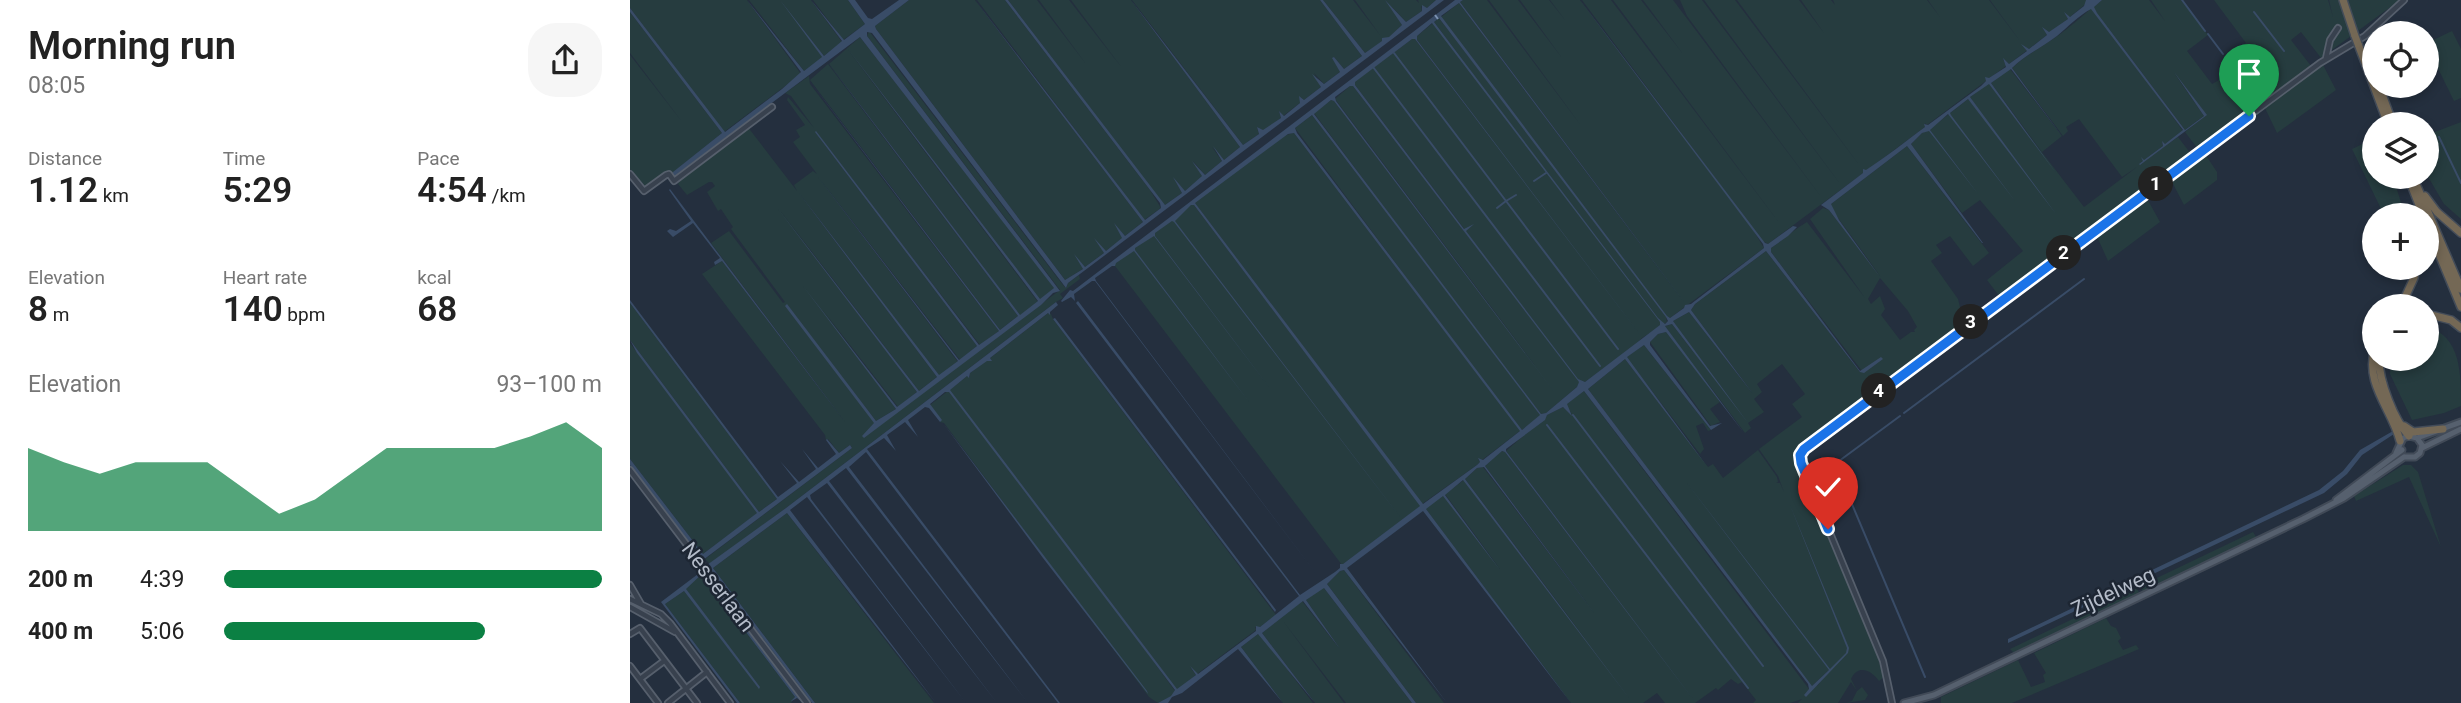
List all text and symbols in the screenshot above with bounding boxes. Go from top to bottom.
map controls [2362,21,2439,371]
button: locate [2362,21,2439,98]
button: share [528,23,602,97]
text: Morning run [28,24,236,68]
pin [2219,44,2279,116]
icon: arrive [2230,55,2268,93]
text: 08:05 [28,72,85,99]
button: layers [2362,112,2439,189]
text: Distance [28,147,102,170]
text: Time [223,147,265,170]
text: Pace [417,147,460,170]
pin: 1 [2138,166,2174,202]
text: 1.12 [28,170,98,211]
text: 5:29 [223,170,292,211]
text: 4:54 [417,170,487,211]
text: 1 [2150,172,2161,195]
text: km [98,184,129,207]
text: /km [487,184,526,207]
button: + [2362,203,2439,280]
pin: 2 [2046,236,2082,270]
text: 2 [2058,241,2069,264]
text: Elevation [28,266,105,289]
text: Heart rate [223,266,307,289]
text: kcal [417,266,452,289]
text: 8 [28,289,48,330]
text: 140 [223,289,283,330]
text: 68 [417,289,457,330]
button: − [2362,294,2439,371]
text: m [48,303,69,326]
text: bpm [283,303,325,326]
pin: 3 [1954,304,1988,340]
text: 3 [1965,310,1976,333]
text: Elevation [28,371,121,398]
text: 93–100 m [496,371,602,398]
pin: 4 [1862,374,1896,408]
text: 4 [1873,379,1884,402]
pin [1798,457,1858,529]
icon: check [1809,468,1847,506]
street label: Nesserlaan [677,538,759,636]
street label: Zijdelweg [2067,562,2159,622]
text: 200 m [28,566,93,593]
text: 4:39 [140,566,184,593]
text: 400 m [28,618,93,645]
text: 5:06 [140,618,184,645]

